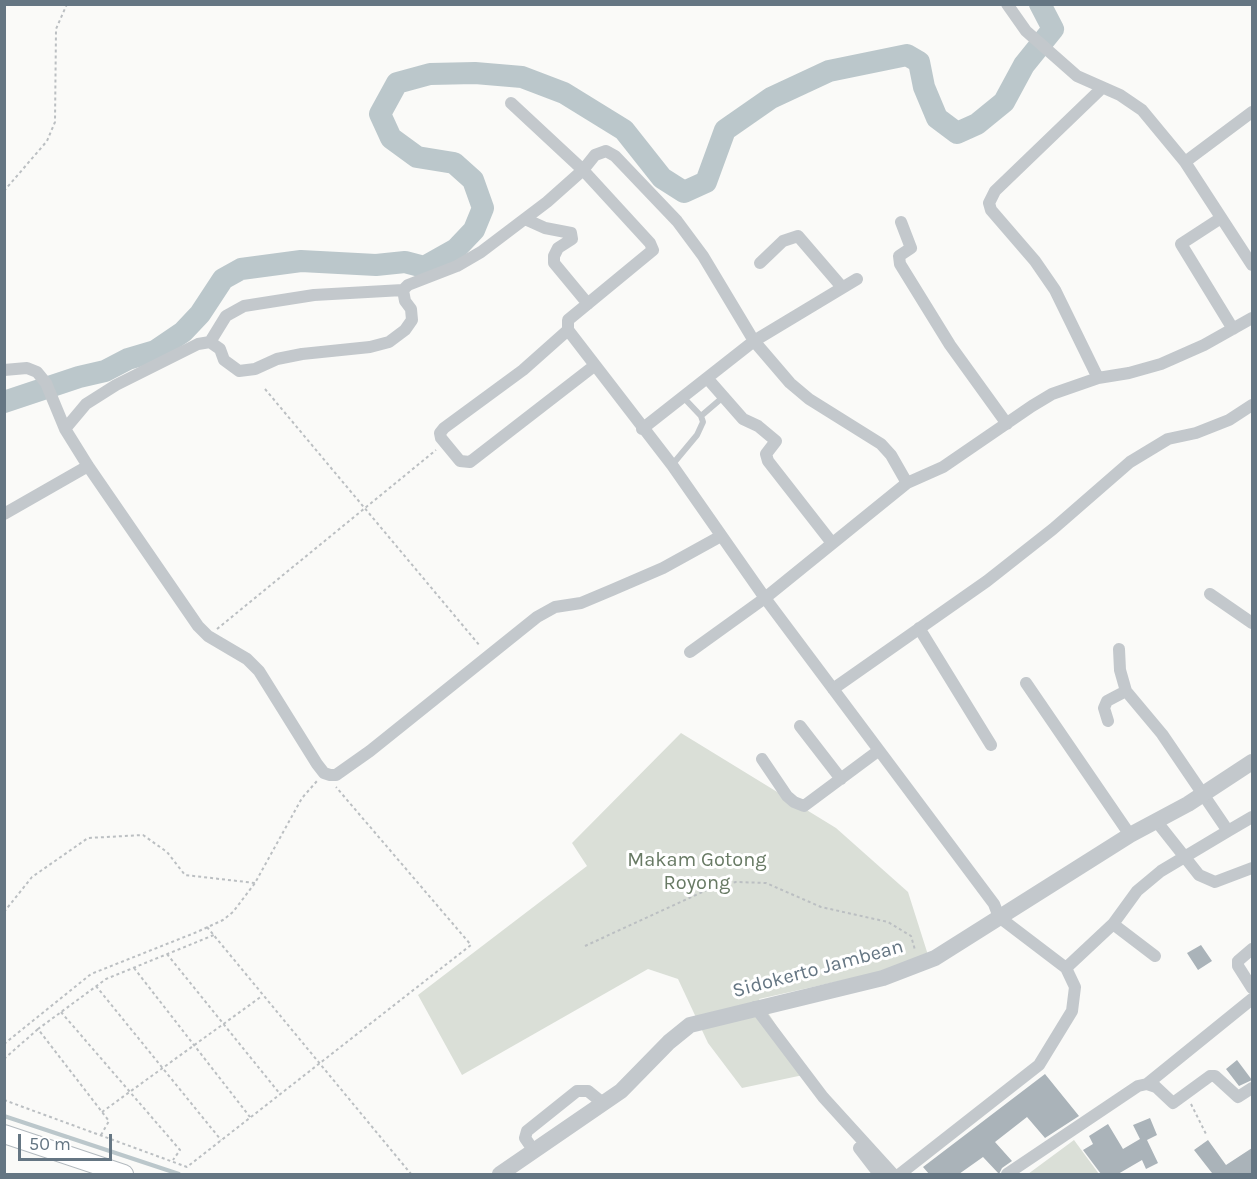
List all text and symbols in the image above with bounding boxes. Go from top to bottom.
park label: Makam Gotong Royong [627,848,767,895]
street label: Sidokerto Jambean [730,935,906,1003]
scale bar [21,1122,116,1160]
text: 50 m [29,1133,71,1155]

